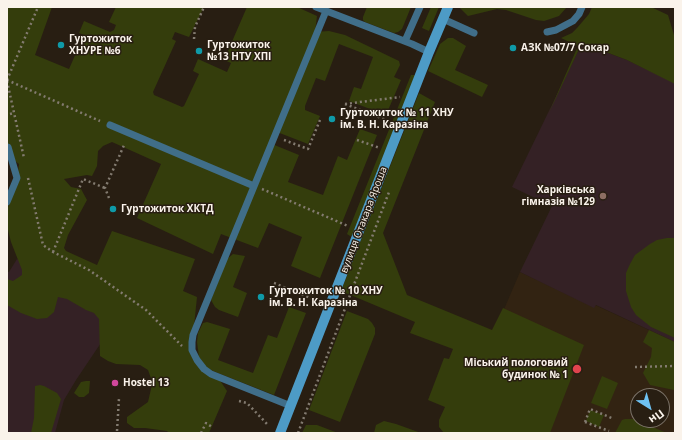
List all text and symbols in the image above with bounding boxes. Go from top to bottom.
place label: Гуртожиток ХНУРЕ №6 [69,33,132,56]
place label: Гуртожиток №13 НТУ ХПІ [207,39,271,62]
marker: Гуртожиток ХНУРЕ №6 [56,40,66,50]
place label: АЗК №07/7 Сокар [521,42,609,54]
marker: АЗК №07/7 Сокар [508,43,518,53]
marker: Гуртожиток №13 НТУ ХПІ [194,46,204,56]
place label: Гуртожиток № 11 ХНУ ім. В. Н. Каразіна [340,107,454,130]
marker: Гуртожиток № 11 ХНУ ім. В. Н. Каразіна [327,114,337,124]
street label: вулиця Отакара Яроша [338,165,390,275]
place label: Харківська гімназія №129 [522,184,595,208]
marker: Харківська гімназія №129 [598,191,608,201]
place label: Гуртожиток ХКТД [121,203,214,215]
marker: Гуртожиток ХКТД [108,204,118,214]
place label: Гуртожиток № 10 ХНУ ім. В. Н. Каразіна [269,285,383,308]
marker: Гуртожиток № 10 ХНУ ім. В. Н. Каразіна [256,292,266,302]
place label: Міський пологовий будинок № 1 [464,357,568,380]
marker: Міський пологовий будинок № 1 [571,363,583,375]
place label: Hostel 13 [123,377,169,389]
marker: Hostel 13 [110,378,120,388]
north arrow [630,388,670,428]
text: Пн [646,407,668,428]

